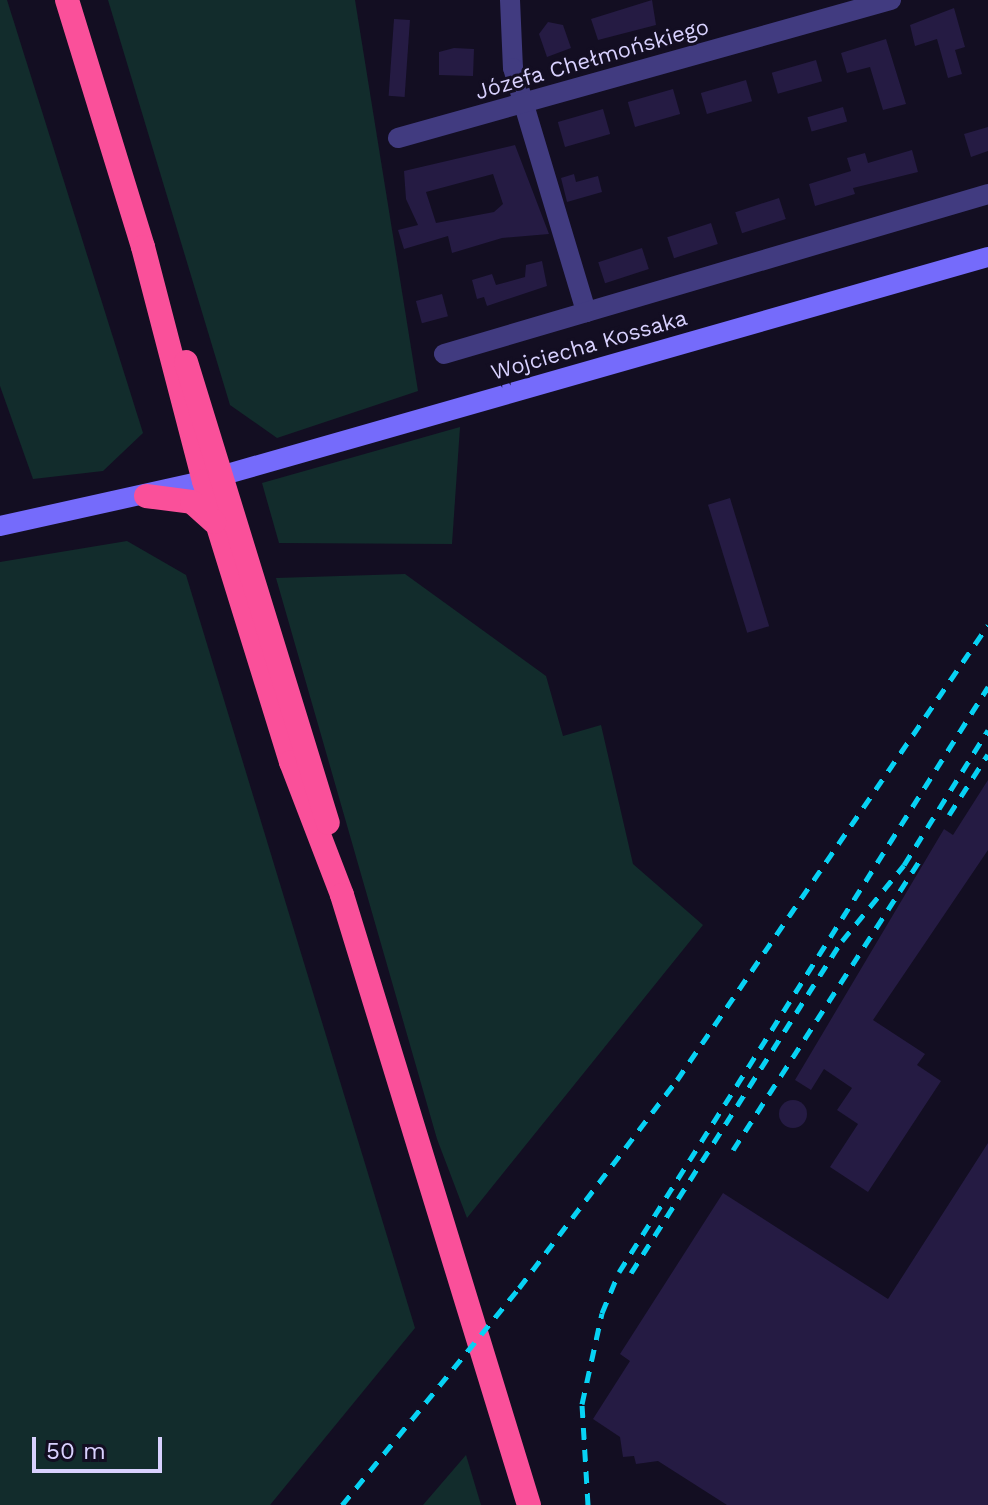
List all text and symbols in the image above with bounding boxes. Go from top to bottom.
street label: Józefa Chełmońskiego [472,13,712,105]
street label: Wojciecha Kossaka [488,304,690,386]
scale bar [36,1421,166,1471]
text: 50 m [46,1437,106,1465]

